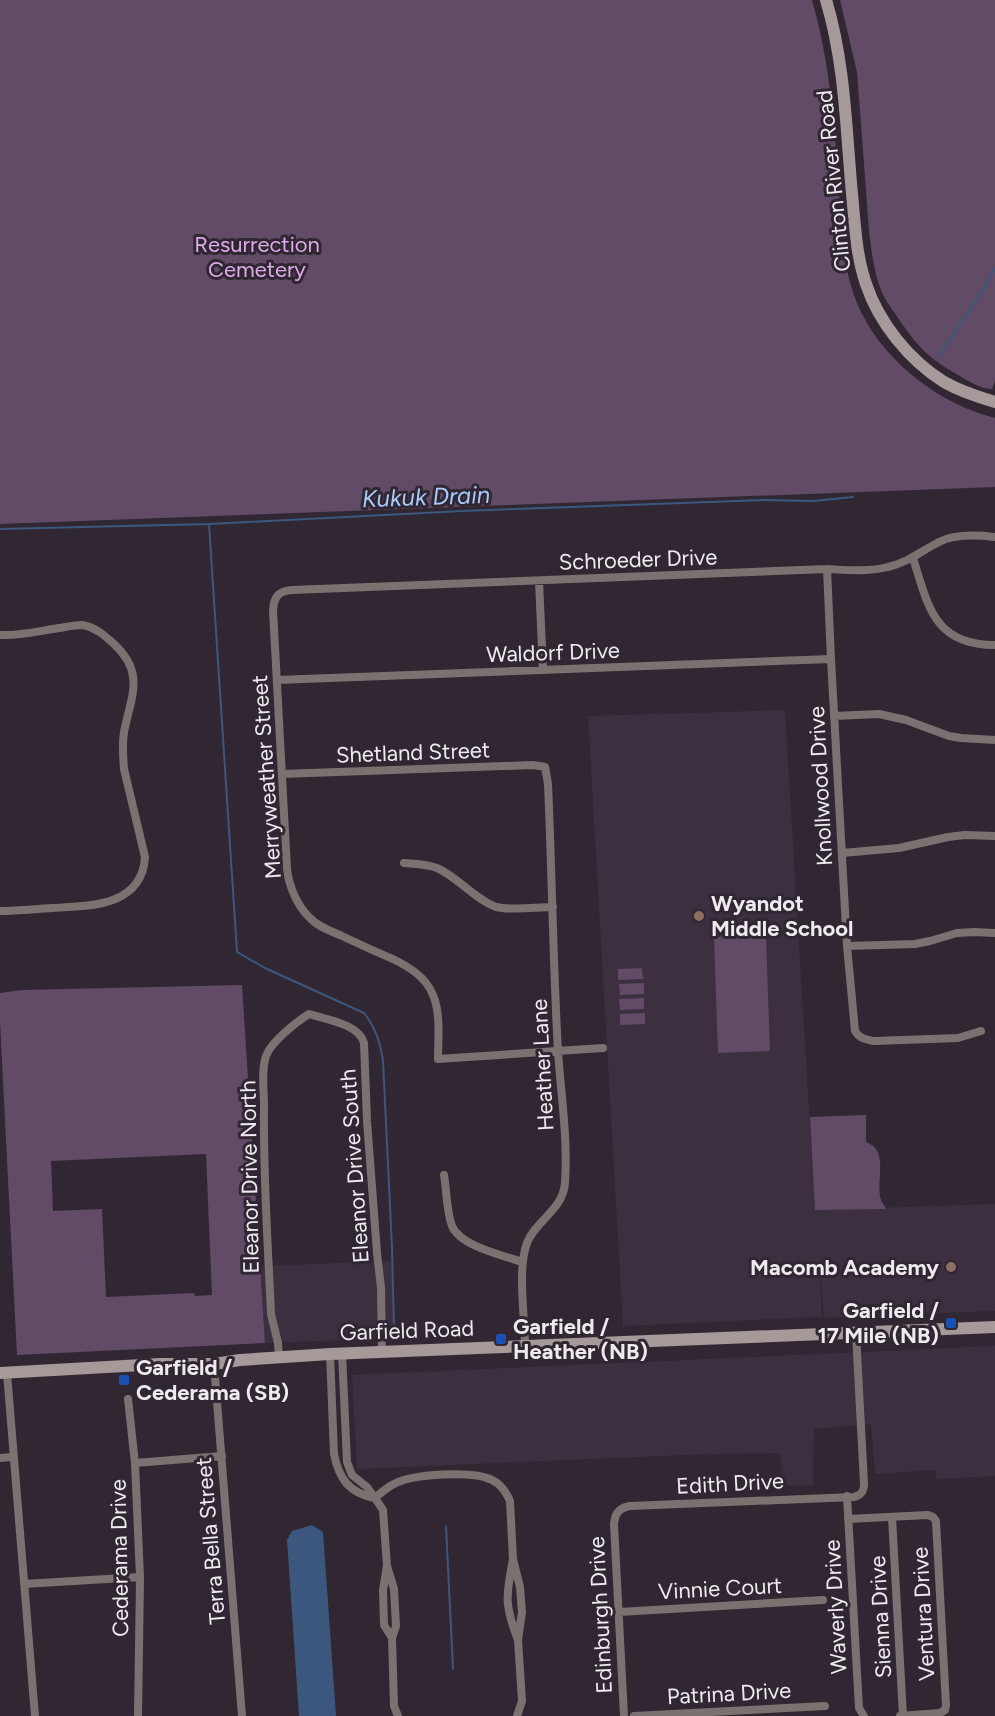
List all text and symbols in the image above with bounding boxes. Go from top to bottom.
street label: Clinton River Road [811,89,856,273]
park label: Resurrection Cemetery [194,231,320,283]
water label: Kukuk Drain [361,480,491,513]
street label: Schroeder Drive [558,543,718,576]
street label: Waldorf Drive [486,637,620,668]
street label: Merryweather Street [246,674,287,880]
street label: Knollwood Drive [803,705,838,866]
street label: Shetland Street [335,736,491,769]
place label: Wyandot Middle School [711,890,854,942]
marker: Wyandot Middle School [692,909,706,923]
street label: Heather Lane [526,998,559,1132]
street label: Eleanor Drive South [334,1068,375,1264]
street label: Eleanor Drive North [234,1080,265,1274]
place label: Macomb Academy [750,1254,939,1281]
marker: Macomb Academy [944,1260,958,1274]
place label: Garfield / 17 Mile (NB) [818,1297,939,1349]
place label: Garfield / Heather (NB) [513,1313,648,1365]
street label: Garfield Road [339,1315,475,1346]
marker: Garfield / 17 Mile (NB) [944,1316,958,1330]
marker: Garfield / Heather (NB) [494,1332,508,1346]
place label: Garfield / Cederama (SB) [136,1354,289,1406]
marker: Garfield / Cederama (SB) [117,1373,131,1387]
street label: Terra Bella Street [190,1456,231,1626]
street label: Edith Drive [675,1467,785,1500]
street label: Cederama Drive [105,1479,134,1637]
street label: Edinburgh Drive [583,1536,618,1694]
street label: Waverly Drive [818,1539,853,1675]
street label: Ventura Drive [907,1546,940,1682]
street label: Sienna Drive [864,1555,897,1679]
street label: Vinnie Court [657,1572,783,1605]
street label: Patrina Drive [666,1677,792,1710]

